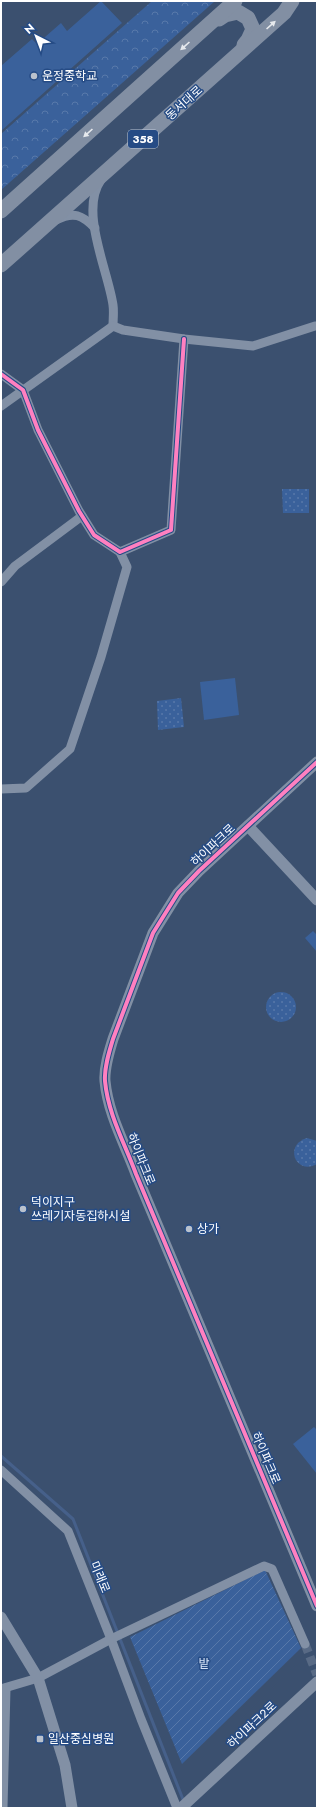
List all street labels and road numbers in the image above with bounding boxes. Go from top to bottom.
street label: 동서대로 [162,82,206,124]
road number: 358 [128,130,158,148]
street label: 하이파크로 [187,820,239,870]
street label: 하이파크로 [122,1130,160,1188]
street label: 하이파크로 [247,1429,285,1487]
street label: 미래로 [85,1558,115,1596]
street label: 하이파크2로 [223,1697,281,1753]

